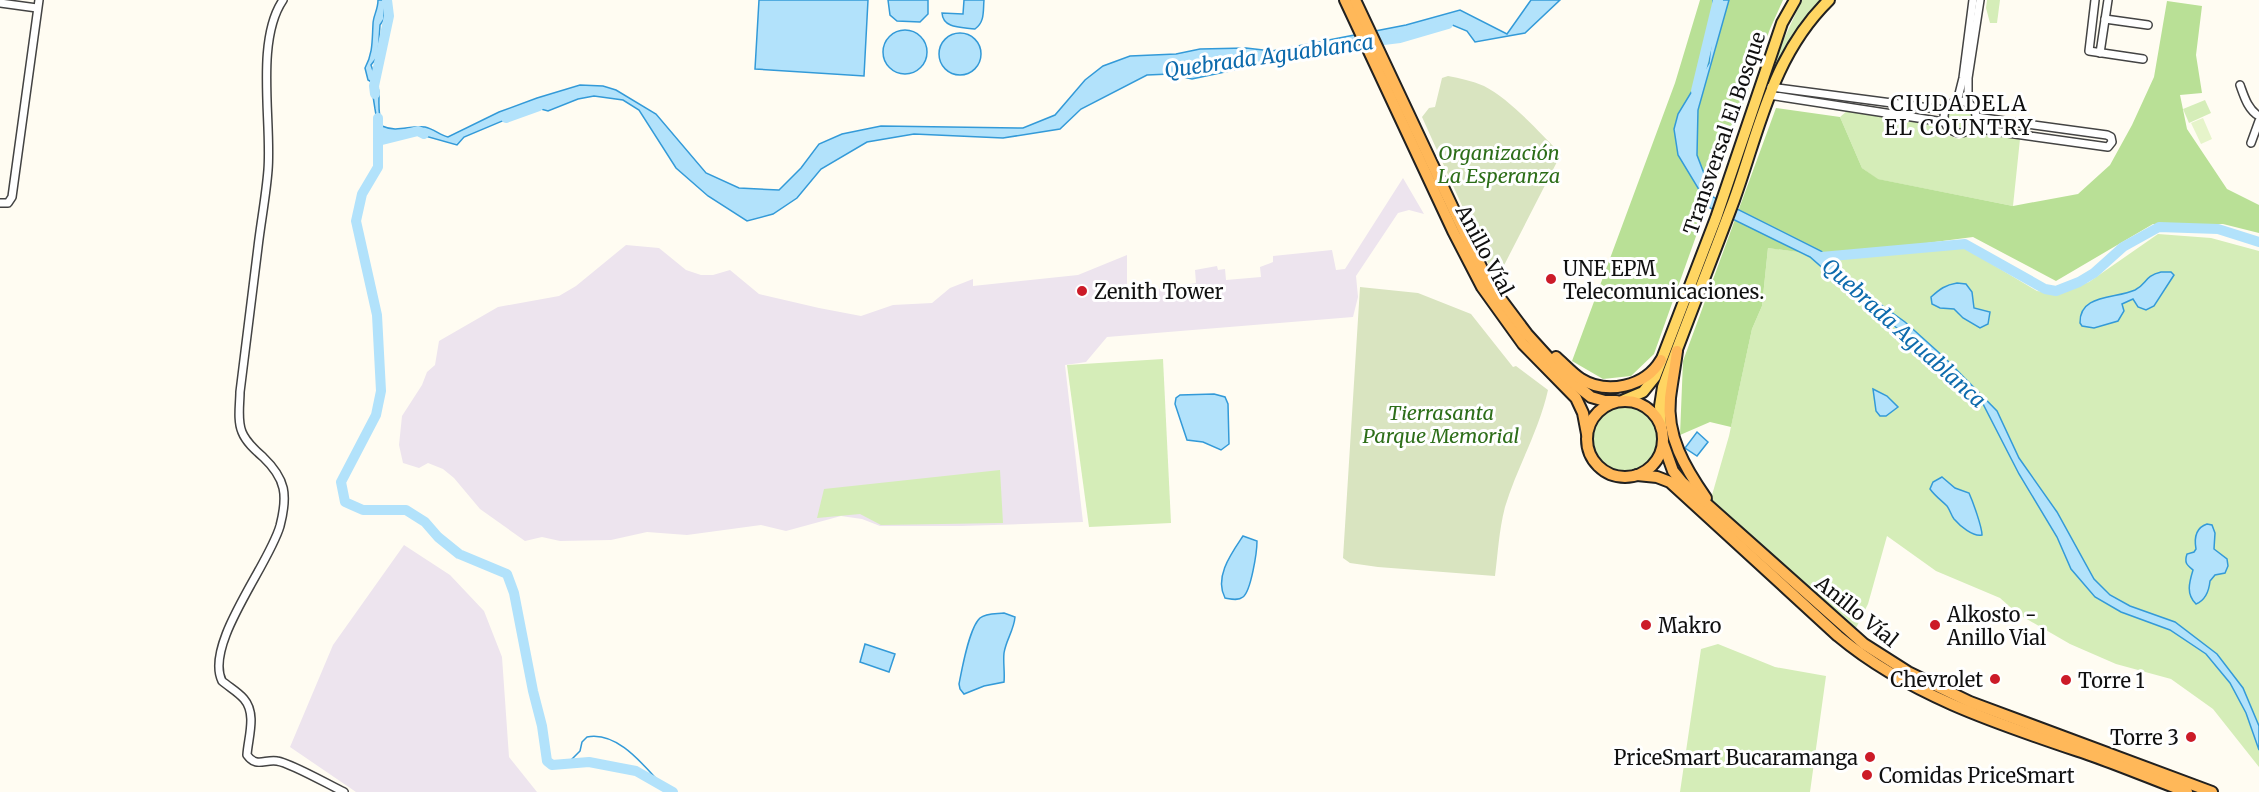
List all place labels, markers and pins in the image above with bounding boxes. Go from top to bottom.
place label: UNE EPM Telecomunicaciones. [1563,256,1764,304]
marker: UNE EPM Telecomunicaciones. [1544,272,1558,286]
place label: Zenith Tower [1094,279,1224,304]
marker: Zenith Tower [1075,284,1089,298]
place label: Alkosto - Anillo Vial [1946,602,2046,650]
place label: Makro [1658,613,1722,638]
marker: Makro [1639,618,1653,632]
marker: Alkosto - Anillo Vial [1928,618,1942,632]
place label: Chevrolet [1890,667,1983,692]
place label: Torre 1 [2078,668,2145,693]
marker: Chevrolet [1988,672,2002,686]
marker: Torre 1 [2059,673,2073,687]
place label: Torre 3 [2110,725,2179,750]
marker: Torre 3 [2184,730,2198,744]
place label: PriceSmart Bucaramanga [1614,745,1858,770]
marker: PriceSmart Bucaramanga [1863,750,1877,764]
place label: Comidas PriceSmart [1879,763,2075,788]
marker: Comidas PriceSmart [1860,768,1874,782]

